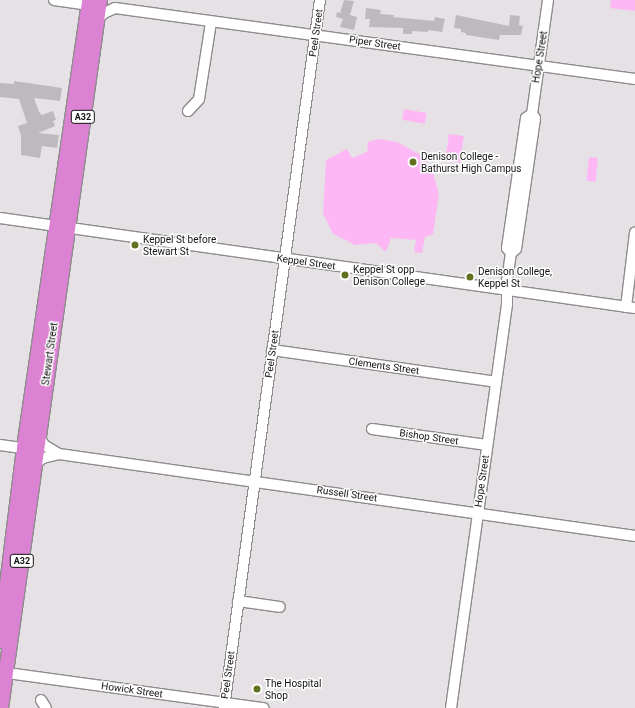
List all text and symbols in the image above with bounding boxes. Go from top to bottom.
street label: Peel Street [307,8,325,58]
street label: Hope Street [530,30,550,84]
street label: Piper Street [348,33,402,53]
road number: A32 [70,110,96,124]
place label: Denison College - Bathurst High Campus [421,150,521,174]
marker: Denison College - Bathurst High Campus [408,157,418,167]
place label: Keppel St before Stewart St [143,233,216,256]
marker: Keppel St before Stewart St [130,240,140,250]
street label: Keppel Street [276,252,336,272]
place label: Keppel St opp Denison College [353,263,425,286]
place label: Denison College, Keppel St [478,265,552,288]
marker: Keppel St opp Denison College [340,270,350,280]
marker: Denison College, Keppel St [465,272,475,282]
street label: Stewart Street [40,322,60,386]
street label: Peel Street [263,329,281,379]
street label: Clements Street [348,355,420,377]
street label: Bishop Street [399,427,459,447]
street label: Hope Street [472,454,492,508]
street label: Russell Street [316,484,378,504]
road number: A32 [9,554,35,568]
street label: Peel Street [219,650,237,700]
place label: The Hospital Shop [265,677,321,700]
street label: Howick Street [100,680,164,700]
marker: The Hospital Shop [252,684,262,694]

